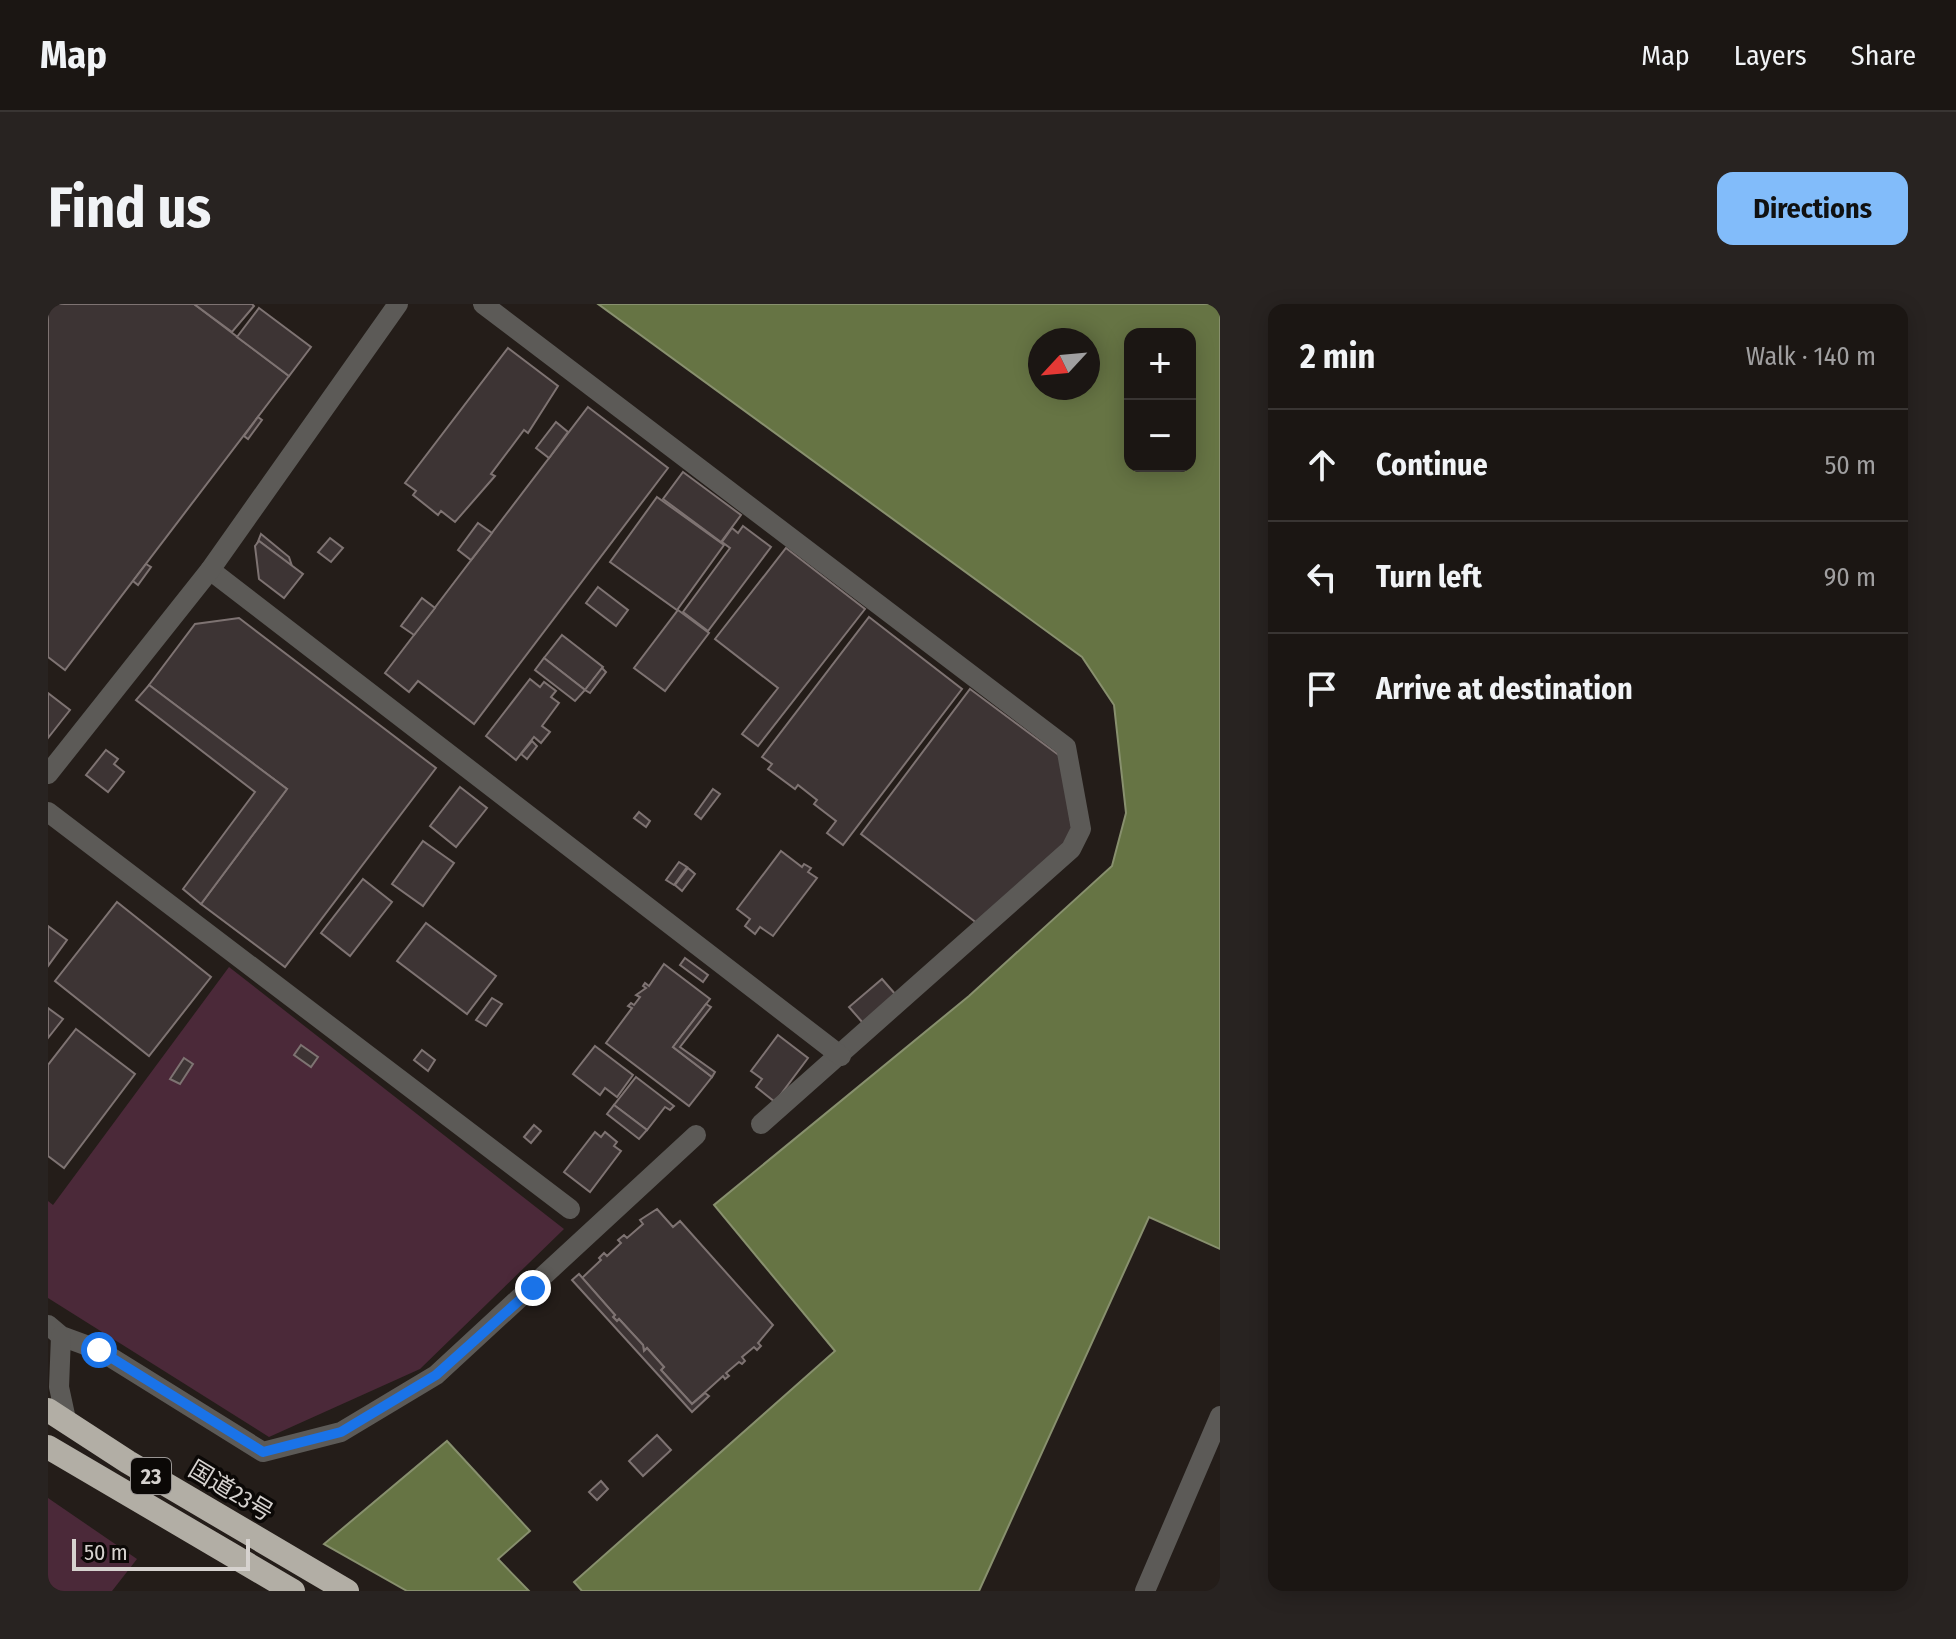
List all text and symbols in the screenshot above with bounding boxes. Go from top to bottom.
text: Map [40,32,107,78]
text: Map [1641,39,1690,72]
text: Layers [1734,39,1807,72]
text: Share [1851,39,1916,72]
button: Directions [1717,172,1908,245]
text: Find us [48,175,211,242]
north arrow [1028,328,1100,400]
map controls [1124,328,1196,472]
button: + [1124,328,1196,400]
text: 2 min [1300,336,1375,377]
text: Walk · 140 m [1746,341,1876,372]
button: − [1124,400,1196,472]
icon: ahead [1300,443,1344,487]
text: Continue [1376,447,1488,483]
text: 50 m [1824,450,1876,481]
icon: left [1300,555,1344,599]
text: Turn left [1376,559,1482,595]
text: 90 m [1824,562,1876,593]
icon: arrive [1300,667,1344,711]
text: Arrive at destination [1376,671,1633,707]
route end [515,1270,551,1306]
route start [81,1332,117,1368]
street label: 国道23号 [184,1455,278,1527]
road number: 23 [131,1458,171,1494]
scale bar [72,1535,250,1571]
text: 50 m [84,1539,128,1566]

